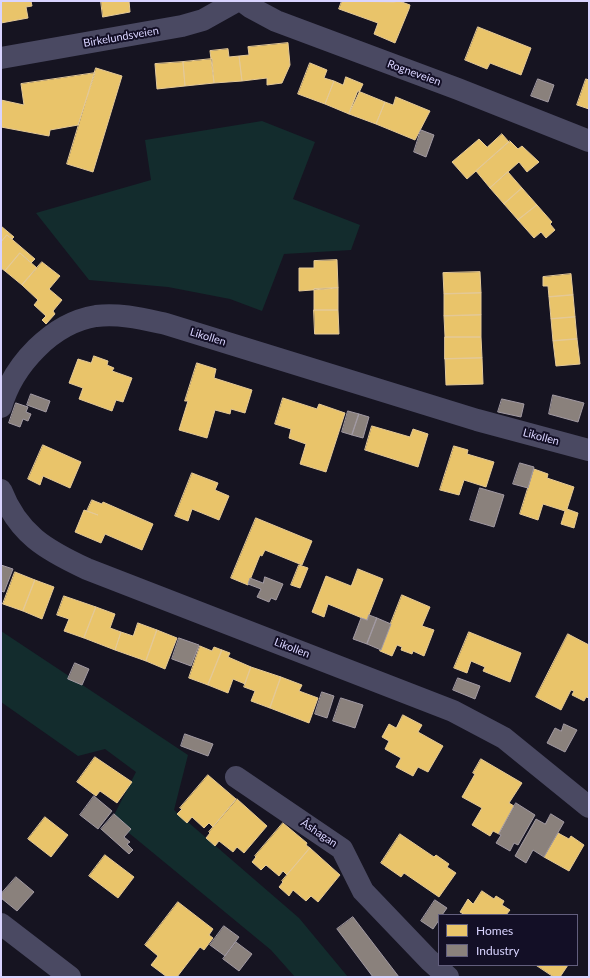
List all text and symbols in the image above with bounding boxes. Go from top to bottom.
street label: Birkelundsveien [82,24,160,50]
street label: Rogneveien [385,57,443,89]
street label: Likollen [188,325,228,349]
street label: Likollen [521,426,561,448]
street label: Likollen [272,635,312,661]
street label: Åshagan [298,816,340,850]
legend [438,914,578,966]
text: Homes [476,923,513,938]
text: Industry [476,943,519,958]

